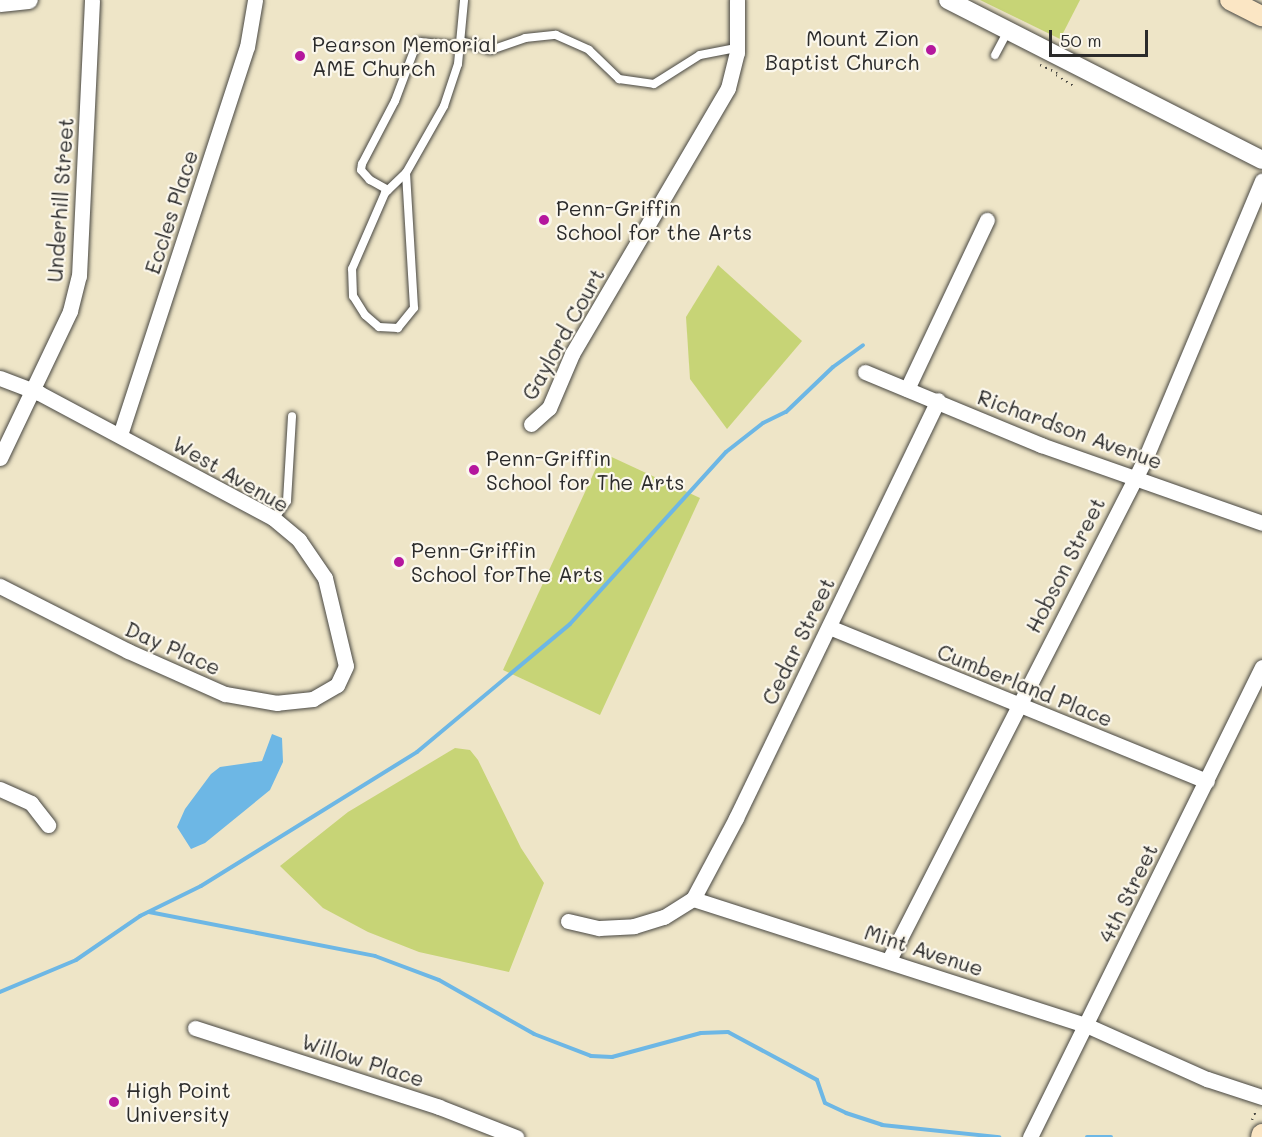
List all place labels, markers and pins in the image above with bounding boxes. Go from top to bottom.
place label: Mount Zion Baptist Church [765,25,919,75]
place label: Pearson Memorial AME Church [312,31,497,81]
marker: Mount Zion Baptist Church [924,43,938,57]
marker: Pearson Memorial AME Church [293,49,307,63]
place label: Penn-Griffin School for the Arts [556,195,752,245]
marker: Penn-Griffin School for the Arts [537,213,551,227]
place label: Penn-Griffin School for The Arts [486,445,685,495]
marker: Penn-Griffin School for The Arts [467,463,481,477]
place label: Penn-Griffin School forThe Arts [411,537,603,587]
marker: Penn-Griffin School forThe Arts [392,555,406,569]
place label: High Point University [126,1077,231,1127]
marker: High Point University [107,1095,121,1109]

